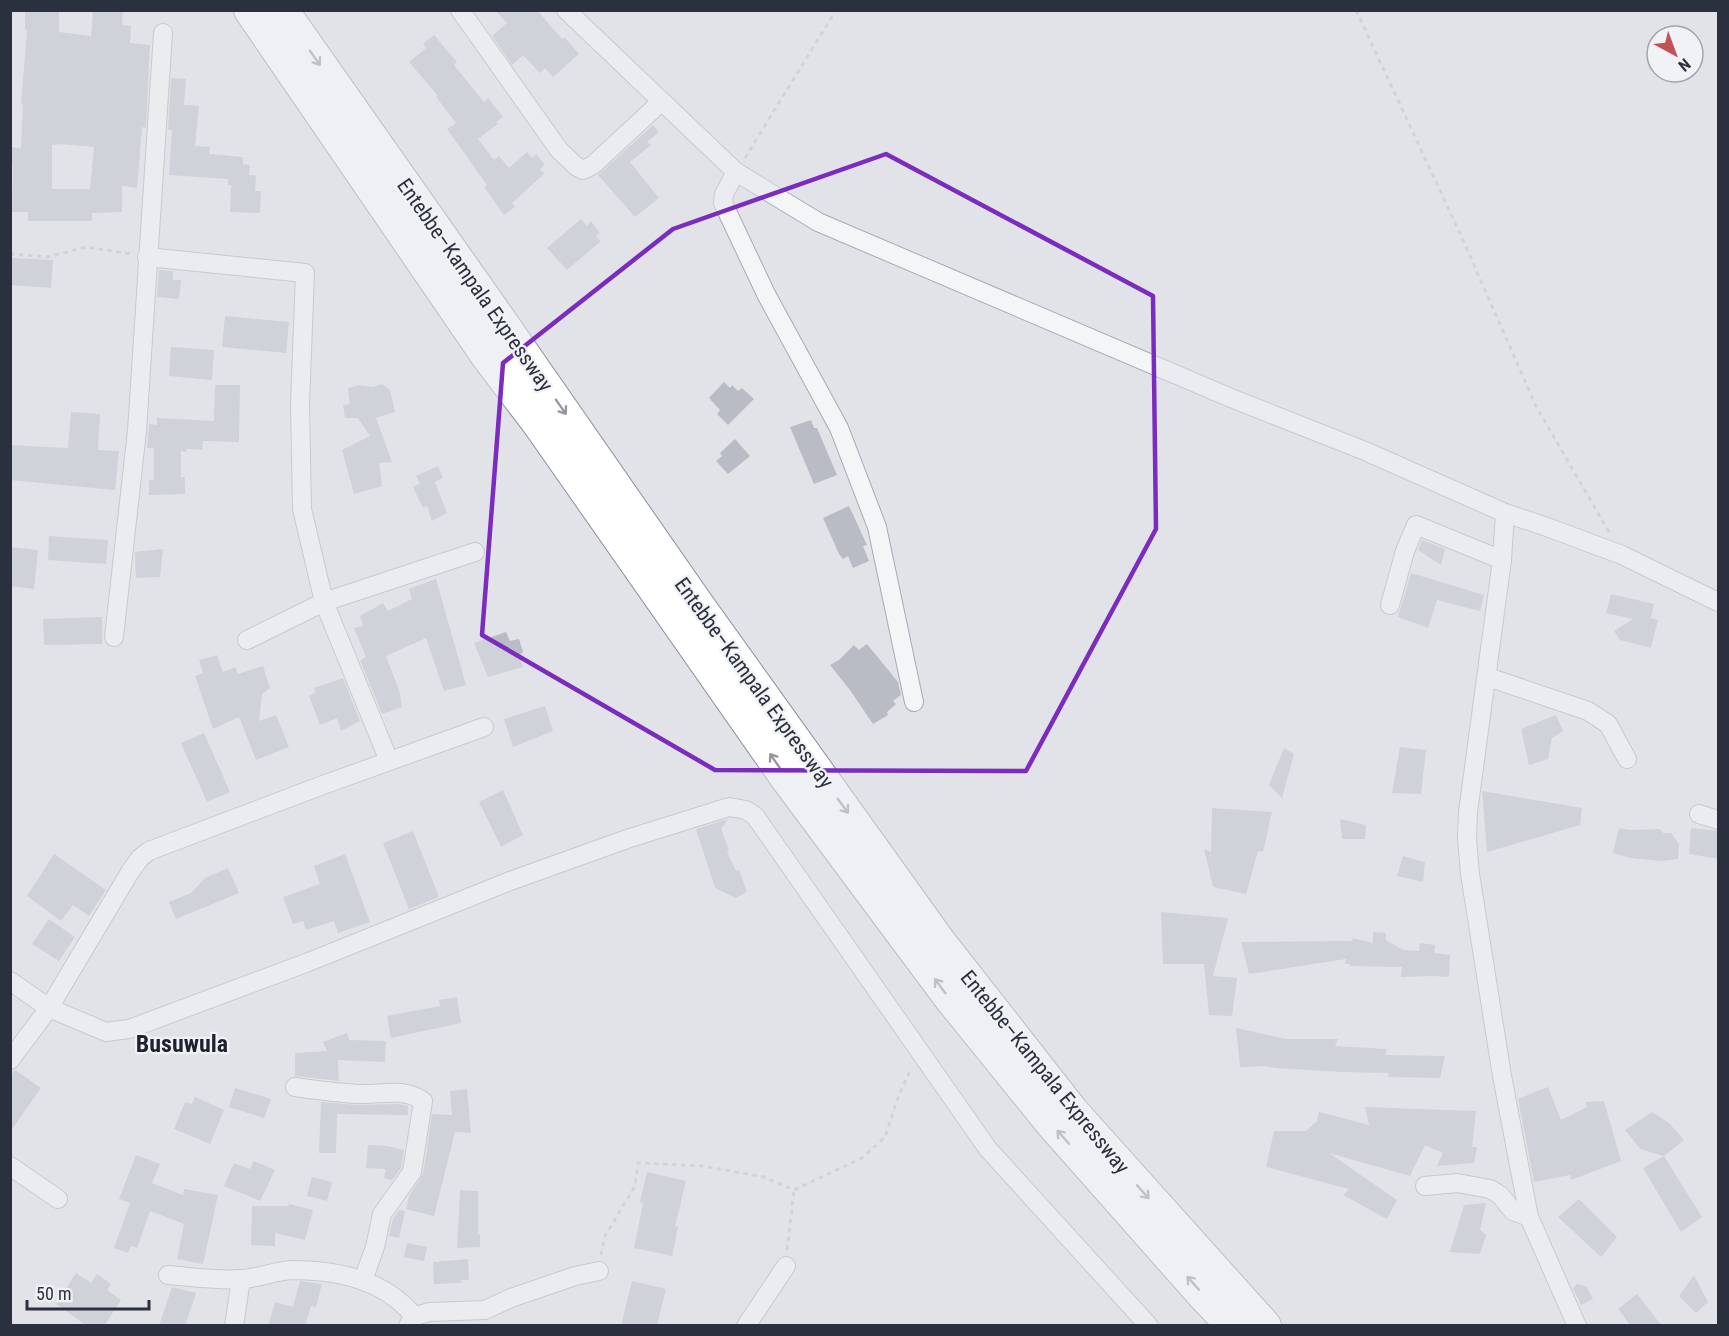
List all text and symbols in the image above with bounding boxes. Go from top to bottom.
north arrow [1645,24,1705,84]
one-way arrow [309,50,321,66]
text: N [1675,55,1694,75]
street label: Entebbe–Kampala Expressway [392,174,558,396]
one-way arrow [555,398,567,414]
street label: Entebbe–Kampala Expressway [670,573,839,793]
one-way arrow [769,754,781,770]
one-way arrow [836,798,849,814]
street label: Entebbe–Kampala Expressway [956,966,1134,1179]
one-way arrow [934,978,947,994]
district label: Busuwula [136,1030,228,1058]
one-way arrow [1056,1130,1070,1145]
one-way arrow [1136,1184,1150,1199]
scale bar [27,1273,148,1311]
one-way arrow [1186,1276,1200,1291]
text: 50 m [36,1283,71,1304]

